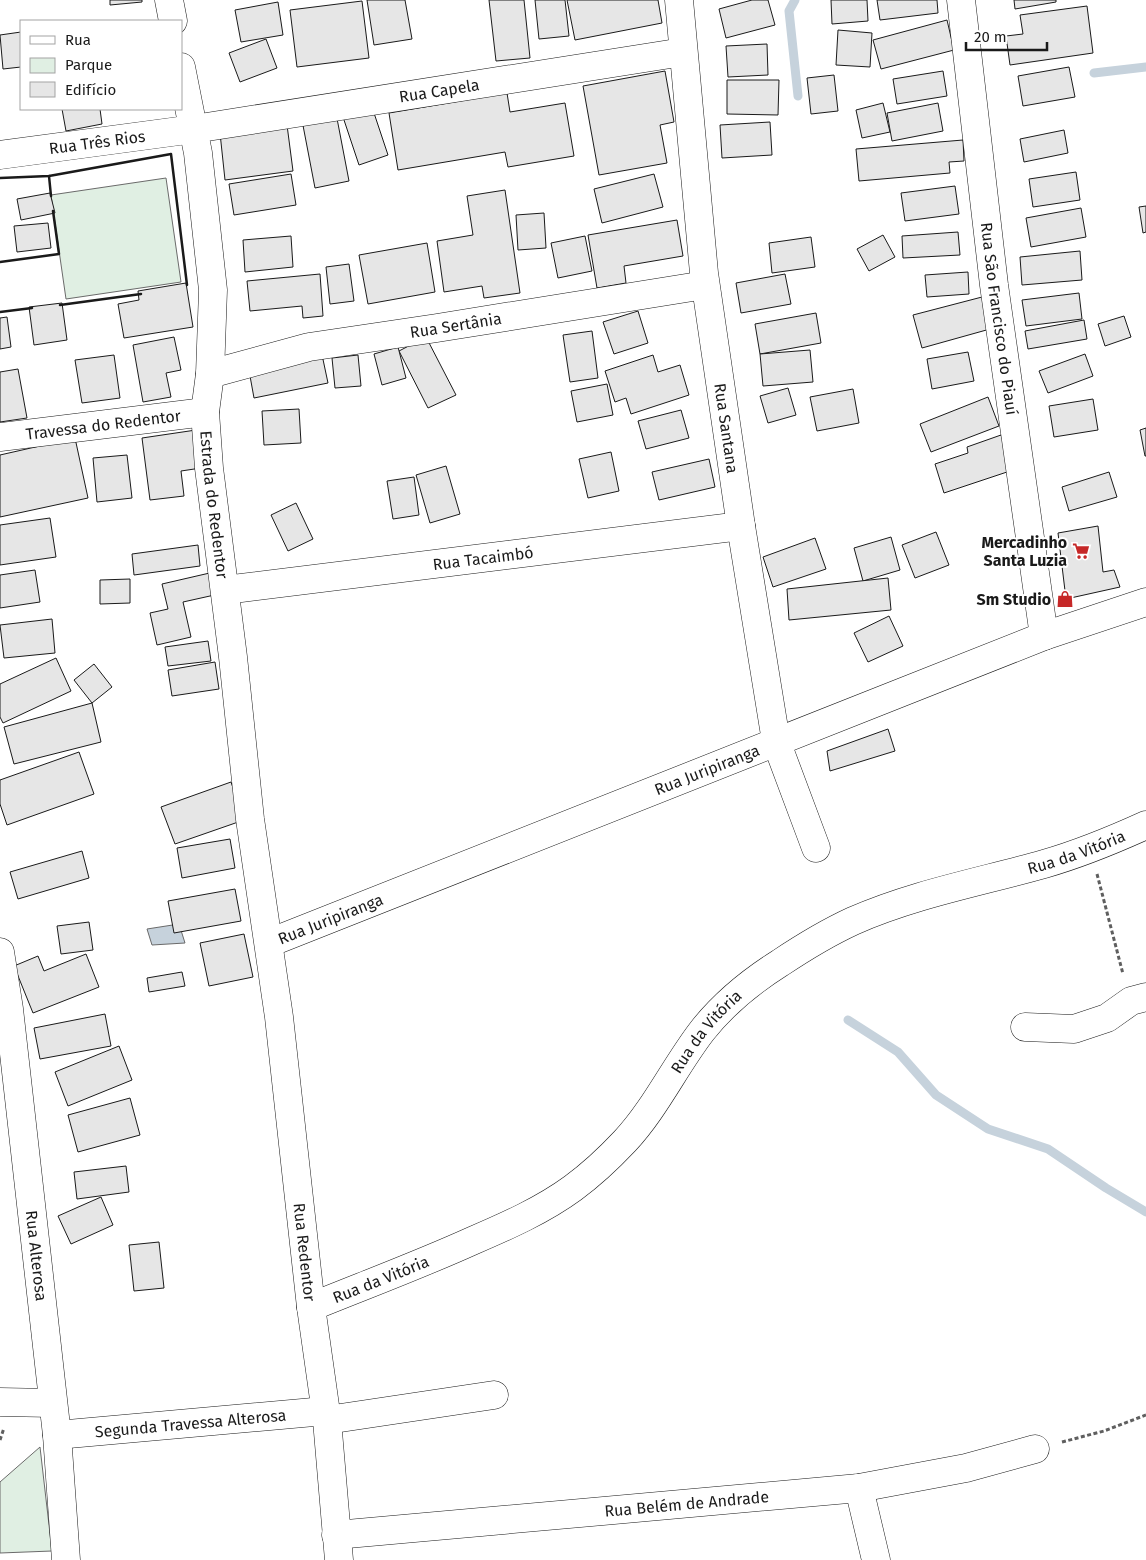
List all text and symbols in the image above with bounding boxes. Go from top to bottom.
legend [20,20,182,110]
scale bar [966,20,1047,52]
text: 20 m [974,28,1007,46]
text: Rua [65,31,91,49]
text: Parque [65,56,112,74]
street label: Rua Capela [398,75,481,107]
text: Edifício [65,81,116,99]
street label: Rua Três Rios [48,127,147,158]
street label: Rua São Francisco do Piauí [977,221,1021,417]
street label: Rua Sertânia [409,309,503,342]
street label: Rua Santana [710,382,742,475]
street label: Travessa do Redentor [25,406,183,444]
street label: Estrada do Redentor [196,430,232,581]
place label: Mercadinho Santa Luzia [981,533,1067,570]
supermarket icon: Mercadinho Santa Luzia [1071,541,1091,561]
street label: Rua Tacaimbó [432,543,535,574]
shop icon: Sm Studio [1055,589,1075,609]
place label: Sm Studio [977,590,1051,609]
street label: Rua Juripiranga [652,741,762,799]
street label: Rua da Vitória [1025,826,1128,878]
street label: Rua Juripiranga [275,890,386,949]
street label: Rua da Vitória [667,986,746,1077]
street label: Rua Redentor [290,1202,319,1303]
street label: Rua Alterosa [22,1209,51,1302]
street label: Rua da Vitória [330,1252,432,1307]
street label: Segunda Travessa Alterosa [94,1406,287,1442]
street label: Rua Belém de Andrade [604,1487,770,1521]

